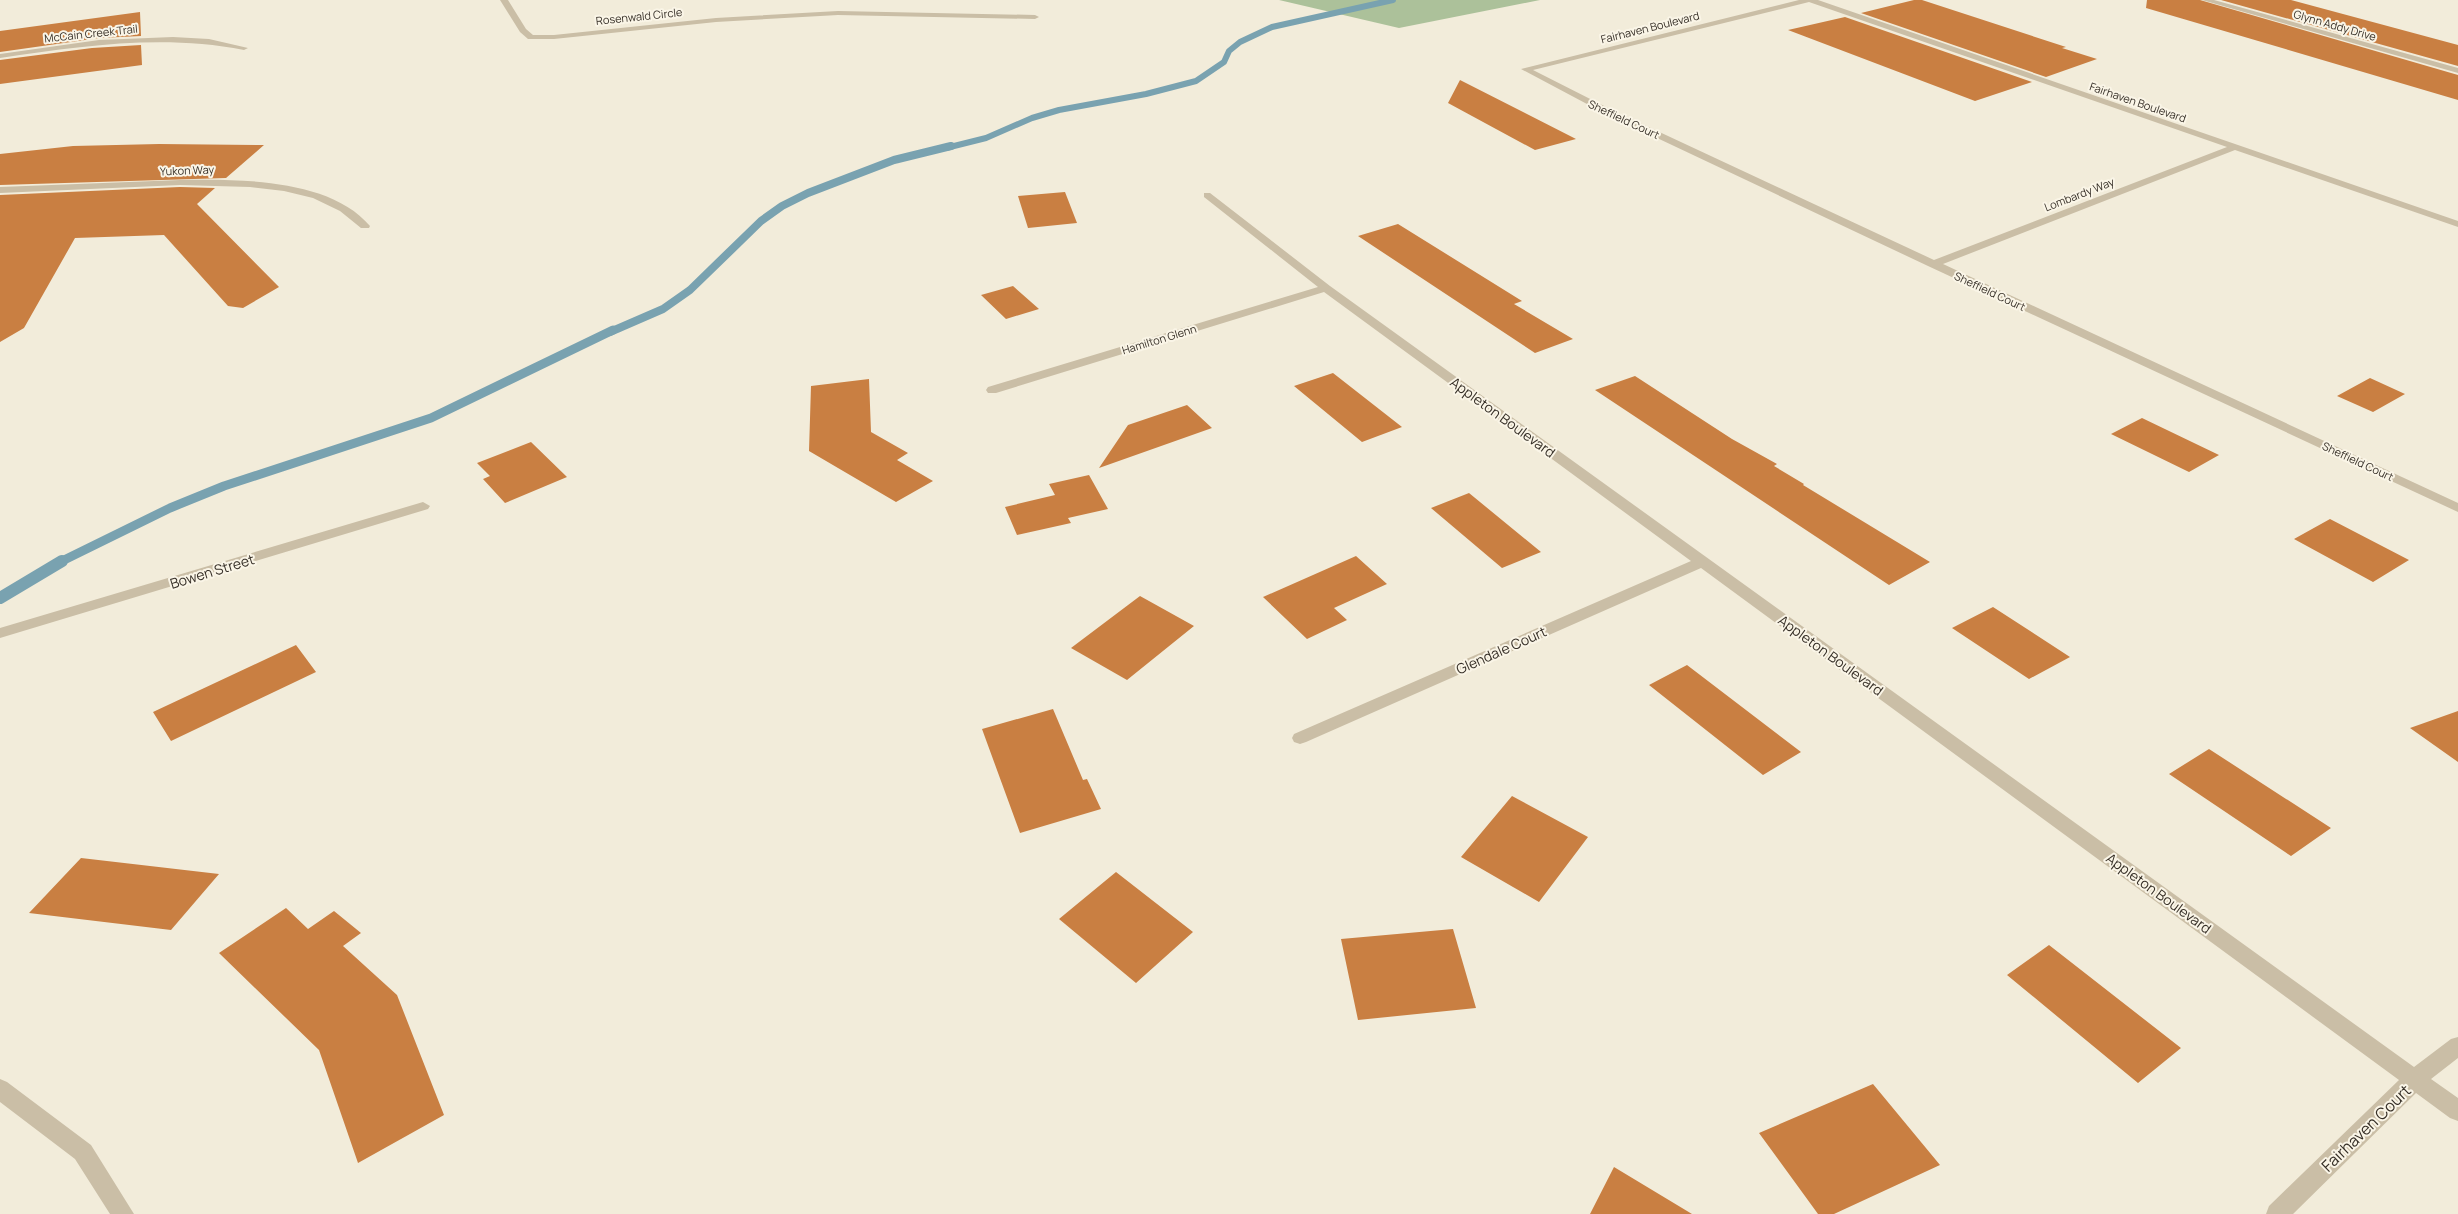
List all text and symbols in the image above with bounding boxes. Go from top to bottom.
street label: Rosenwald Circle [595,4,683,28]
street label: Glynn Addy Drive [2292,6,2379,44]
street label: Fairhaven Boulevard [1599,7,1701,47]
street label: McCain Creek Trail [44,21,138,45]
street label: Fairhaven Boulevard [2088,78,2188,126]
street label: Sheffield Court [1586,96,1662,142]
street label: Yukon Way [160,162,215,178]
street label: Lombardy Way [2042,174,2116,214]
street label: Sheffield Court [1952,268,2028,314]
street label: Hamilton Glenn [1120,321,1198,357]
street label: Appleton Boulevard [1447,372,1559,462]
street label: Sheffield Court [2320,438,2396,484]
street label: Bowen Street [167,549,257,593]
street label: Appleton Boulevard [1775,610,1887,700]
street label: Glendale Court [1453,621,1550,678]
street label: Appleton Boulevard [2103,848,2215,938]
street label: Fairhaven Court [2316,1080,2416,1176]

